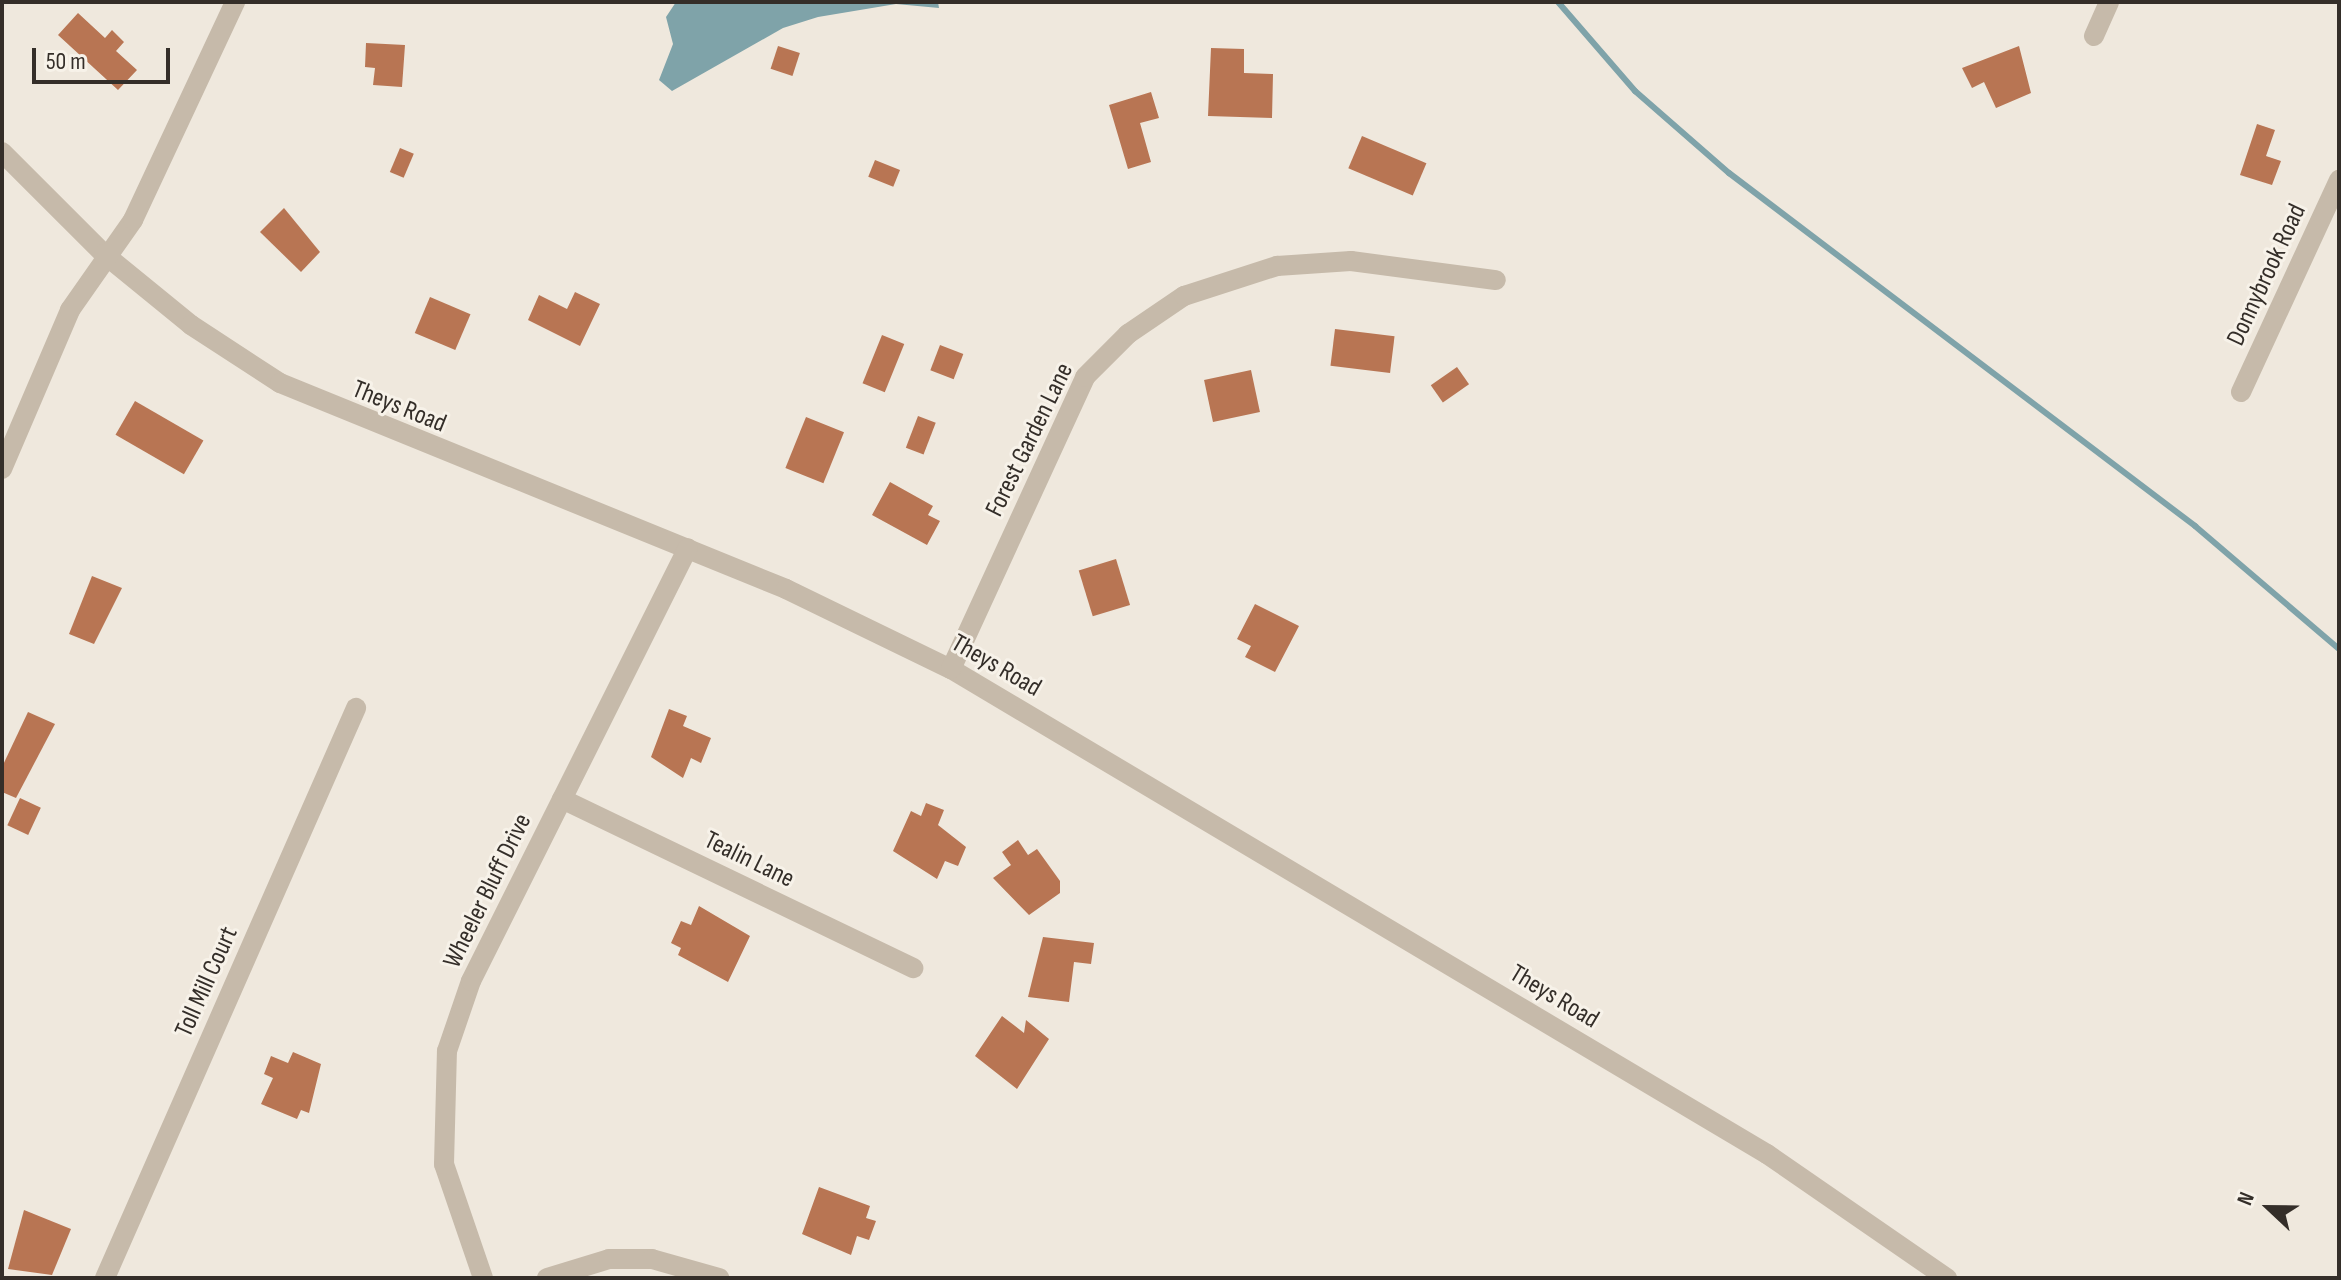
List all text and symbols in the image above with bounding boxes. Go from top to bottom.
scale bar [36,32,174,82]
text: 50 m [46,47,86,76]
street label: Donnybrook Road [2221,199,2313,351]
street label: Forest Garden Lane [979,358,1081,522]
street label: Theys Road [347,374,451,440]
street label: Theys Road [946,628,1046,704]
street label: Wheeler Bluff Drive [437,809,539,973]
street label: Tealin Lane [699,825,799,895]
street label: Toll Mill Court [169,922,245,1042]
street label: Theys Road [1504,958,1604,1036]
north arrow [2229,1168,2309,1248]
text: N [2232,1188,2261,1209]

